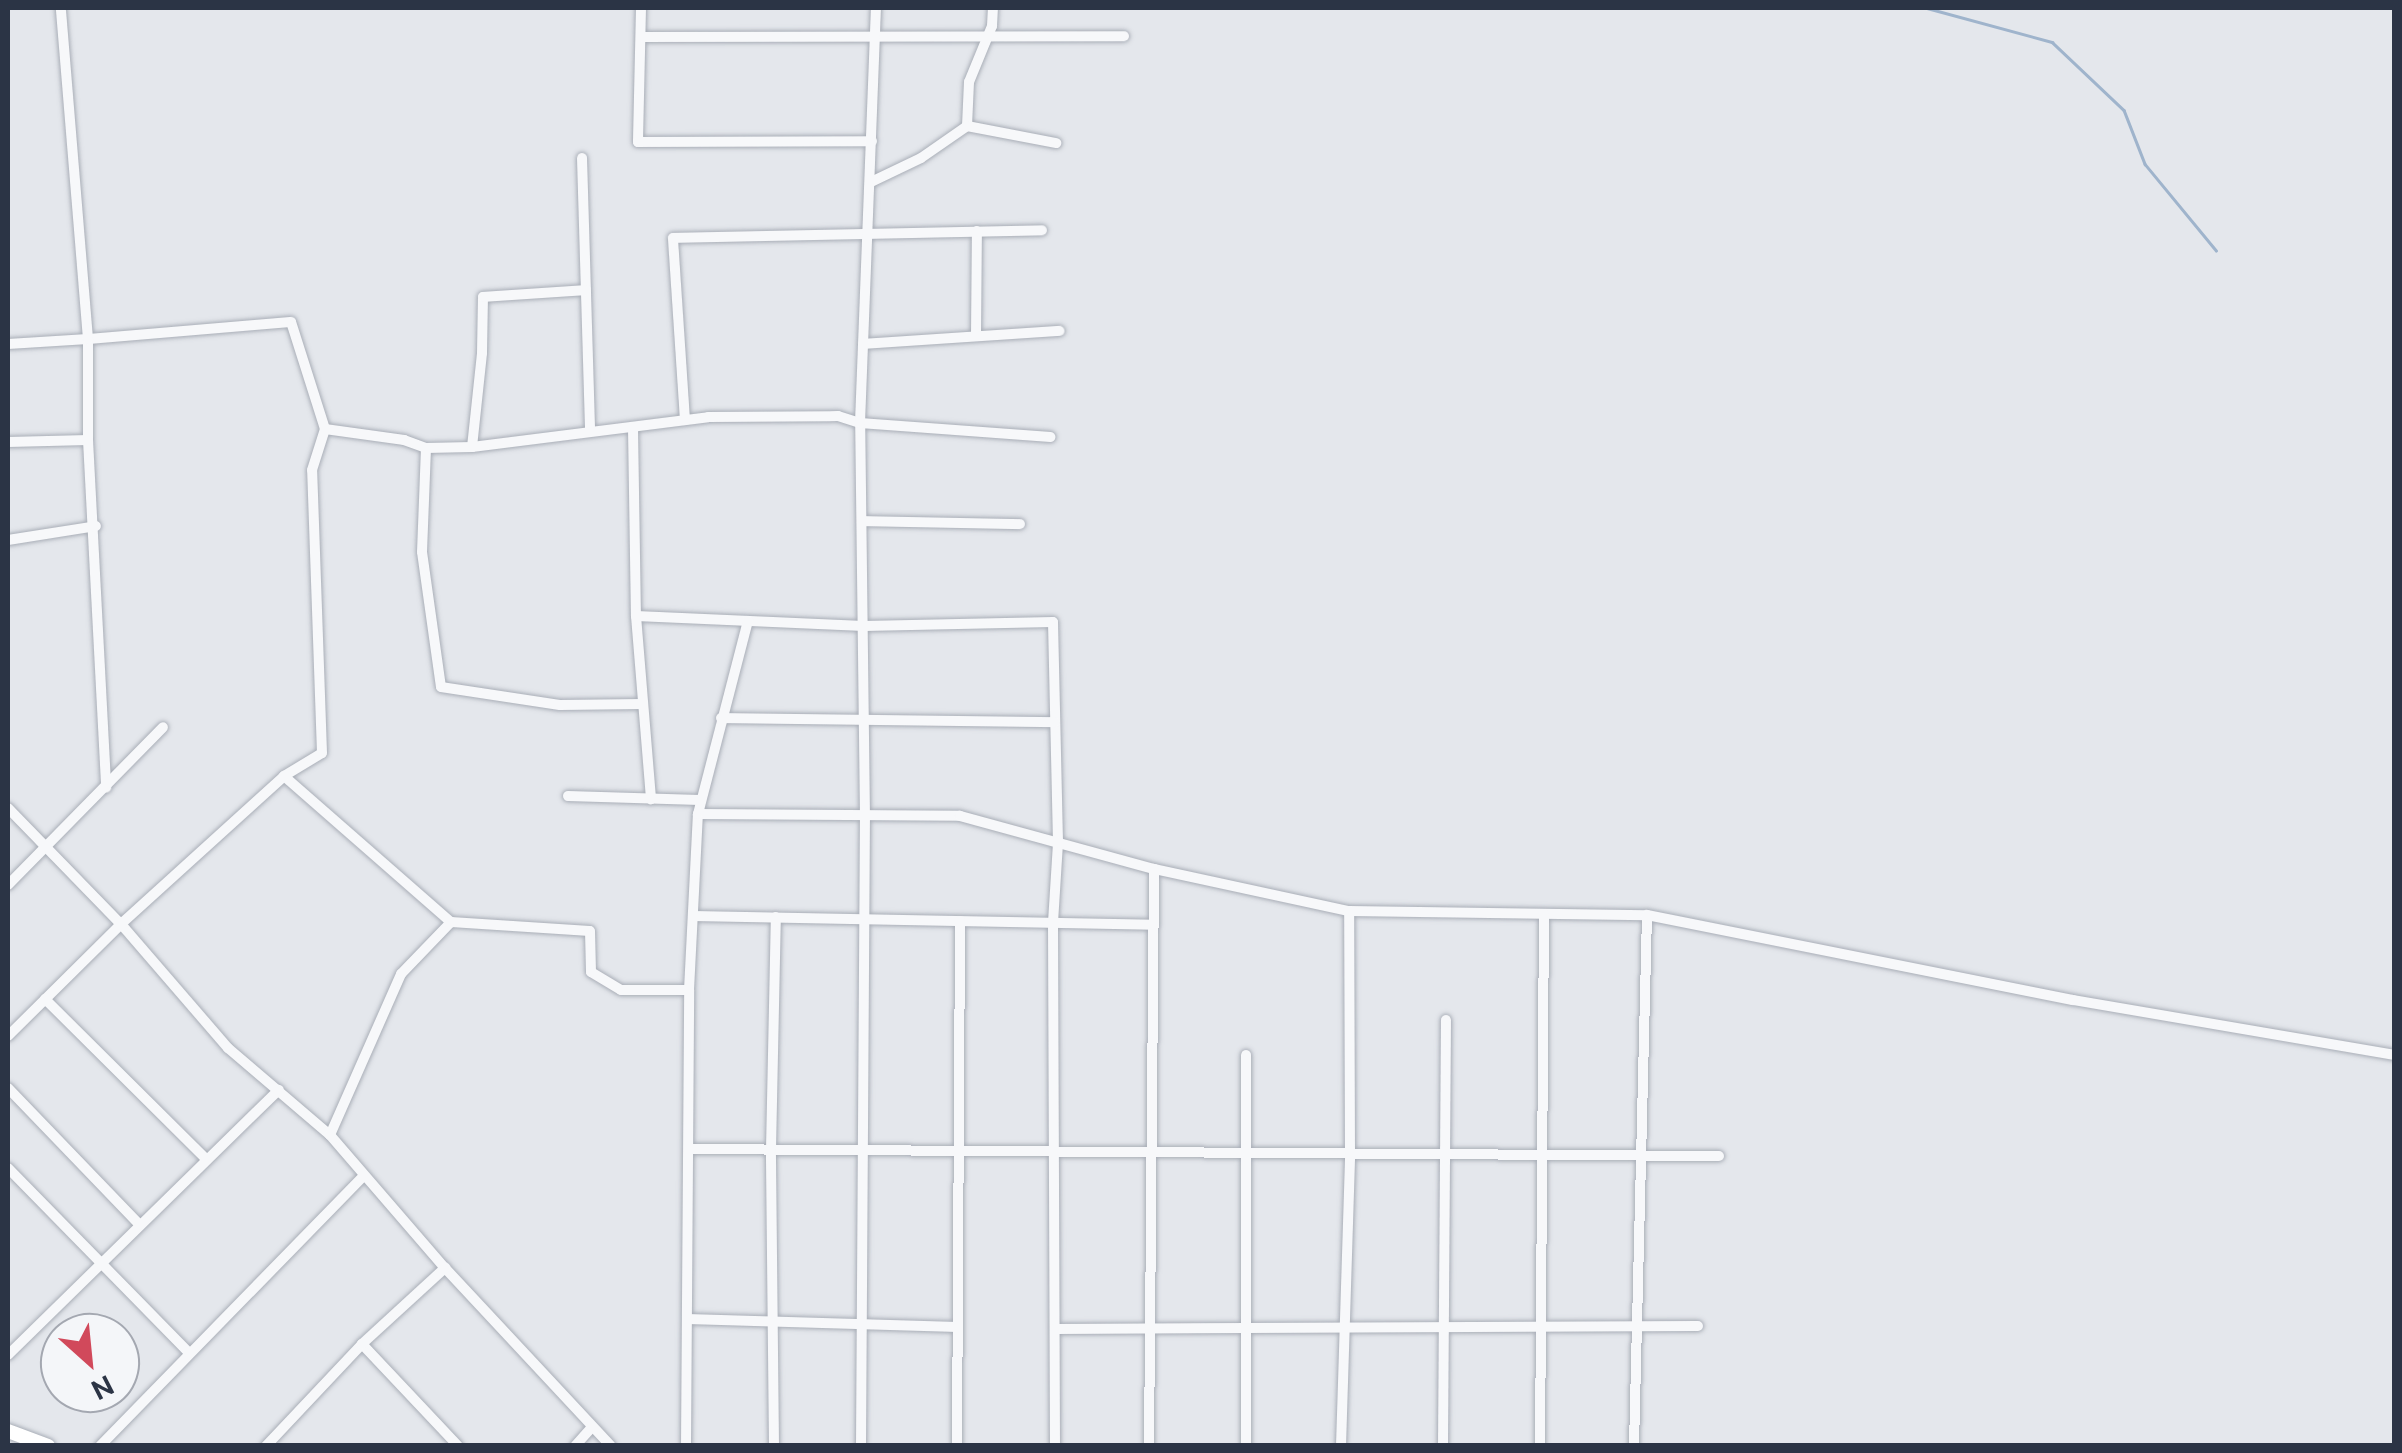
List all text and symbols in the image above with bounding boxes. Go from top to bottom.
north arrow [40,1313,140,1413]
text: N [87,1370,119,1407]

